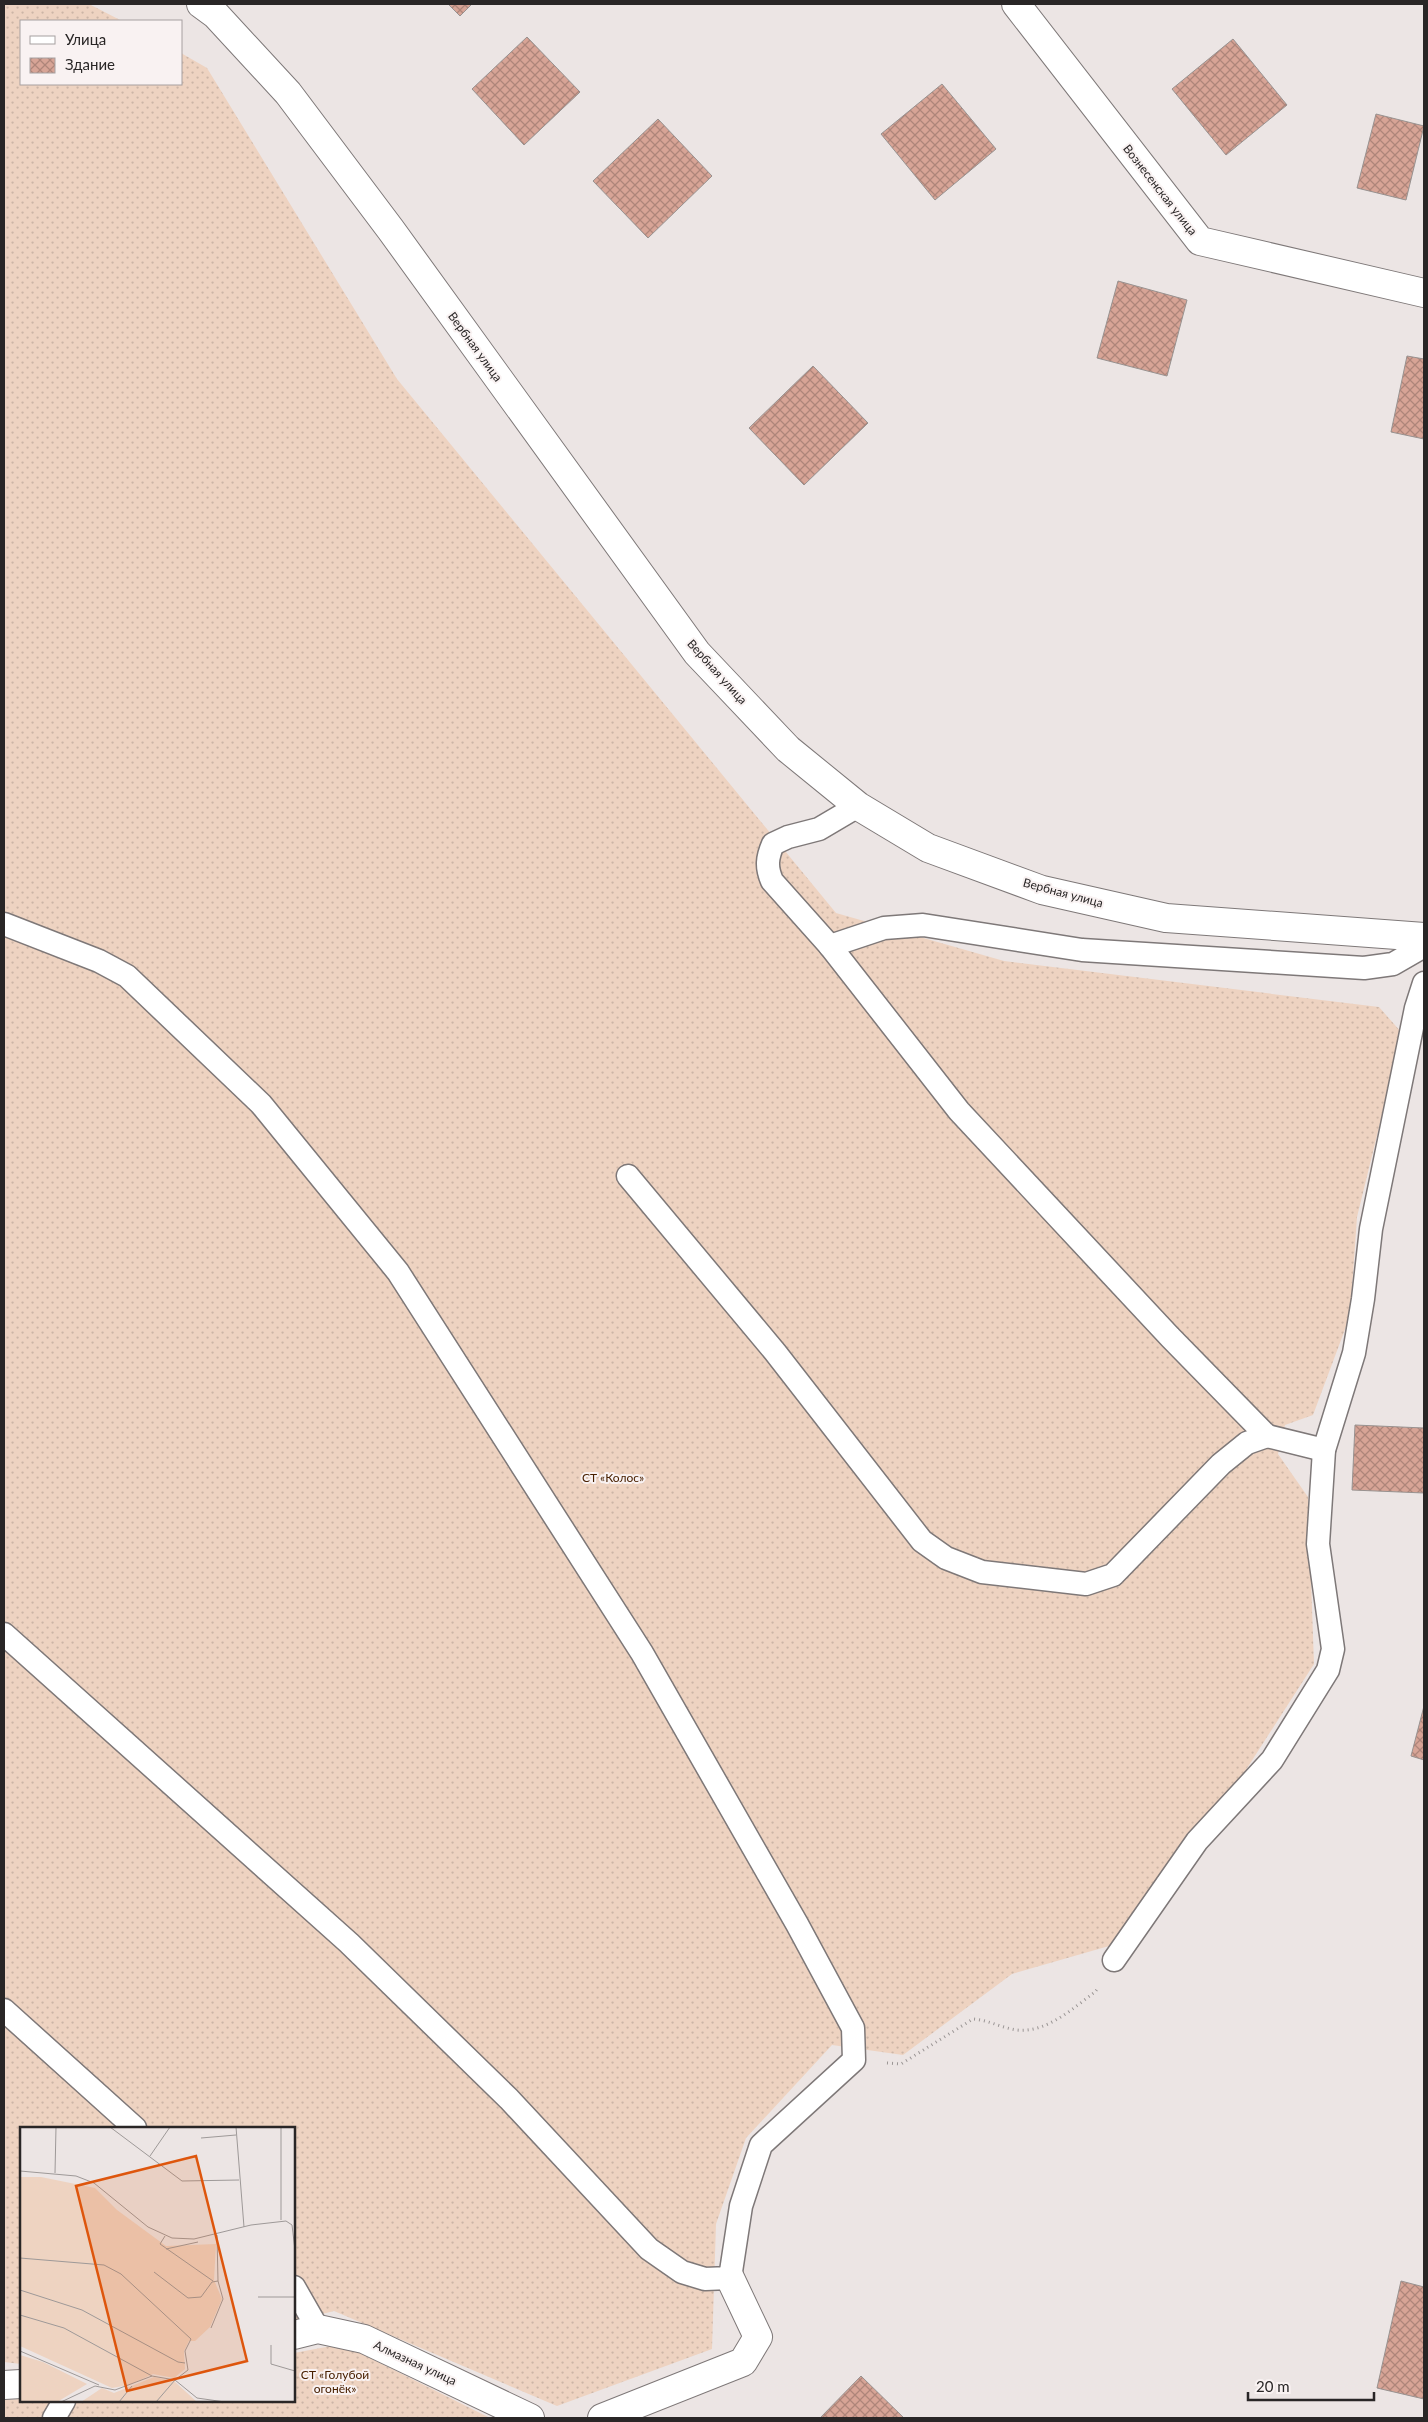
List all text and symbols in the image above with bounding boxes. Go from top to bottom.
legend [20,20,182,85]
text: Улица [65,30,106,48]
text: Здание [65,55,115,73]
street label: Вознесенская улица [1120,141,1201,238]
street label: Вербная улица [445,309,506,384]
street label: Вербная улица [684,636,750,707]
street label: Вербная улица [1021,875,1105,910]
park label: СТ «Колос» [582,1470,644,1485]
inset map [20,2127,295,2402]
street label: Алмазная улица [371,2337,459,2388]
park label: СТ «Голубой огонёк» [301,2367,369,2396]
scale bar [1248,2370,1374,2402]
text: 20 m [1256,2377,1290,2395]

